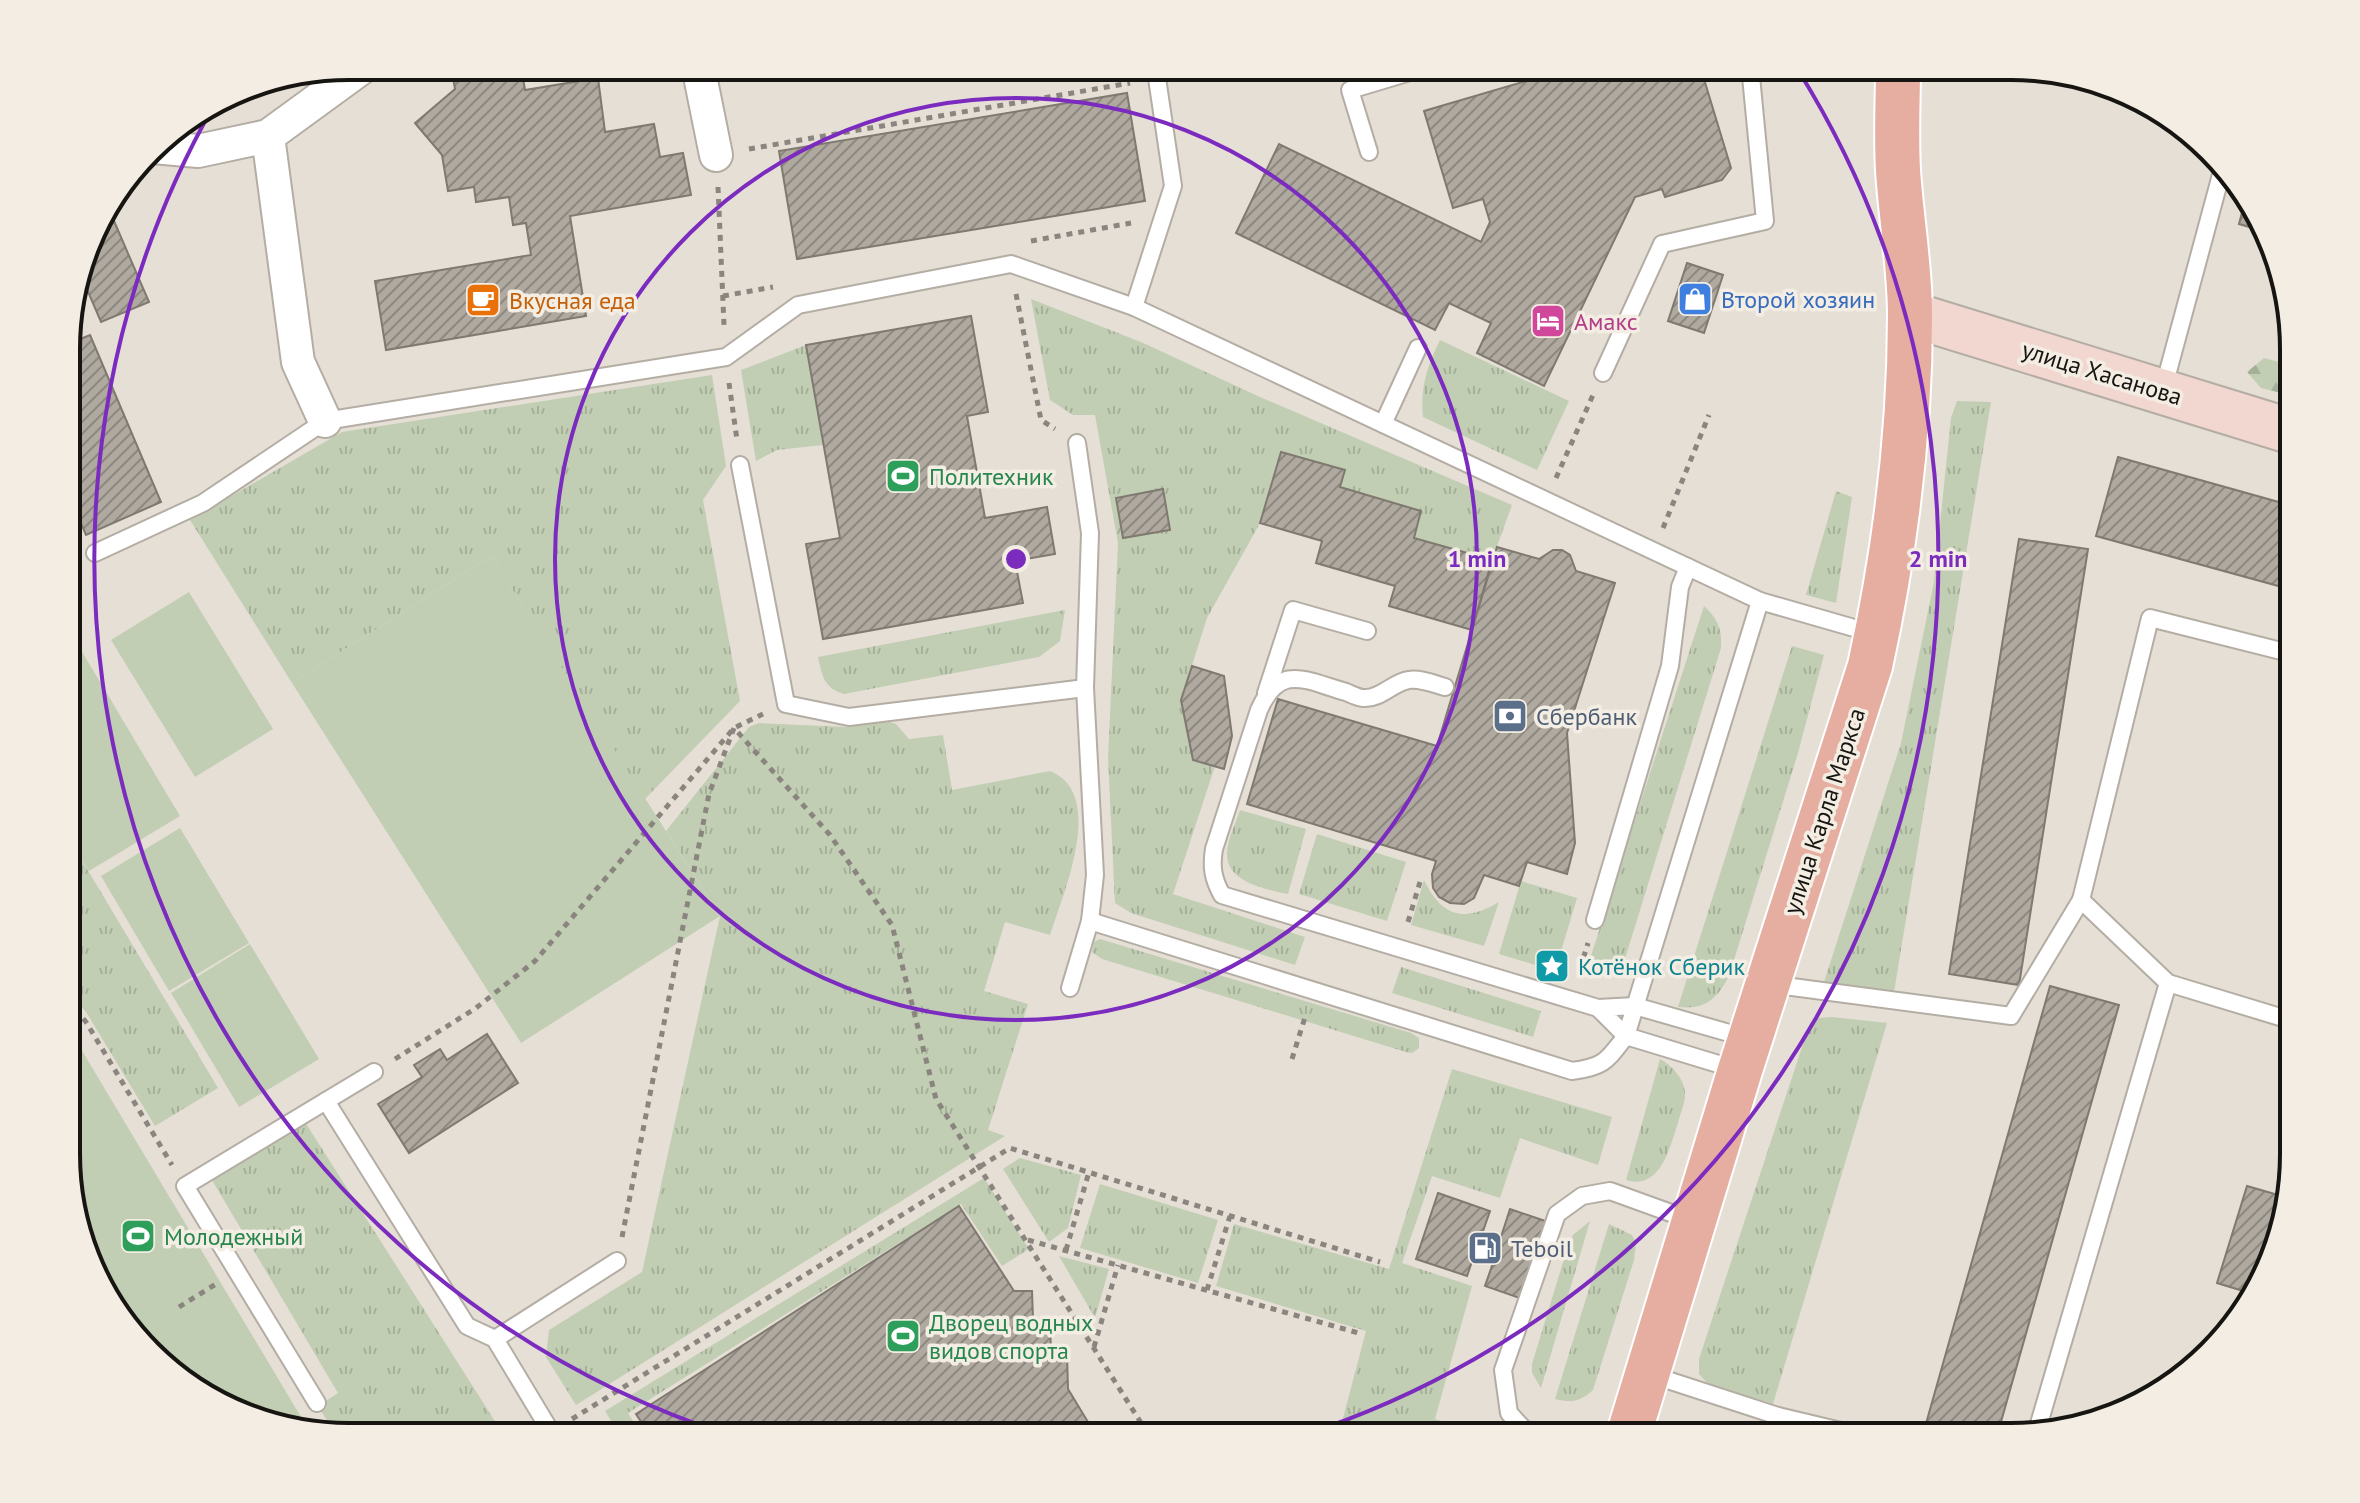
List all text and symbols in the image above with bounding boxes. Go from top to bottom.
shop icon: Второй хозяин [1676,280,1714,318]
cafe icon: Вкусная еда [464,281,502,319]
place label: Второй хозяин [1721,284,1875,315]
place label: Вкусная еда [509,285,636,316]
hotel icon: Амакс [1529,302,1567,340]
place label: Амакс [1574,306,1638,337]
street label: улица Хасанова [2018,334,2186,412]
sports icon: Политехник [884,457,922,495]
place label: Политехник [929,461,1054,492]
text: 1 min [1448,543,1506,574]
text: 2 min [1909,543,1967,574]
centre of rings [1002,545,1030,573]
bank icon: Сбербанк [1491,697,1529,735]
place label: Сбербанк [1536,701,1637,732]
street label: улица Карла Маркса [1776,704,1872,918]
place icon: Котёнок Сберик [1533,947,1571,985]
place label: Котёнок Сберик [1578,951,1745,982]
sports icon: Молодежный [119,1217,157,1255]
place label: Молодежный [164,1221,303,1252]
fuel station icon: Teboil [1466,1229,1504,1267]
place label: Teboil [1511,1233,1573,1264]
place label: Дворец водных видов спорта [929,1307,1093,1366]
sports icon: Дворец водных видов спорта [884,1317,922,1355]

